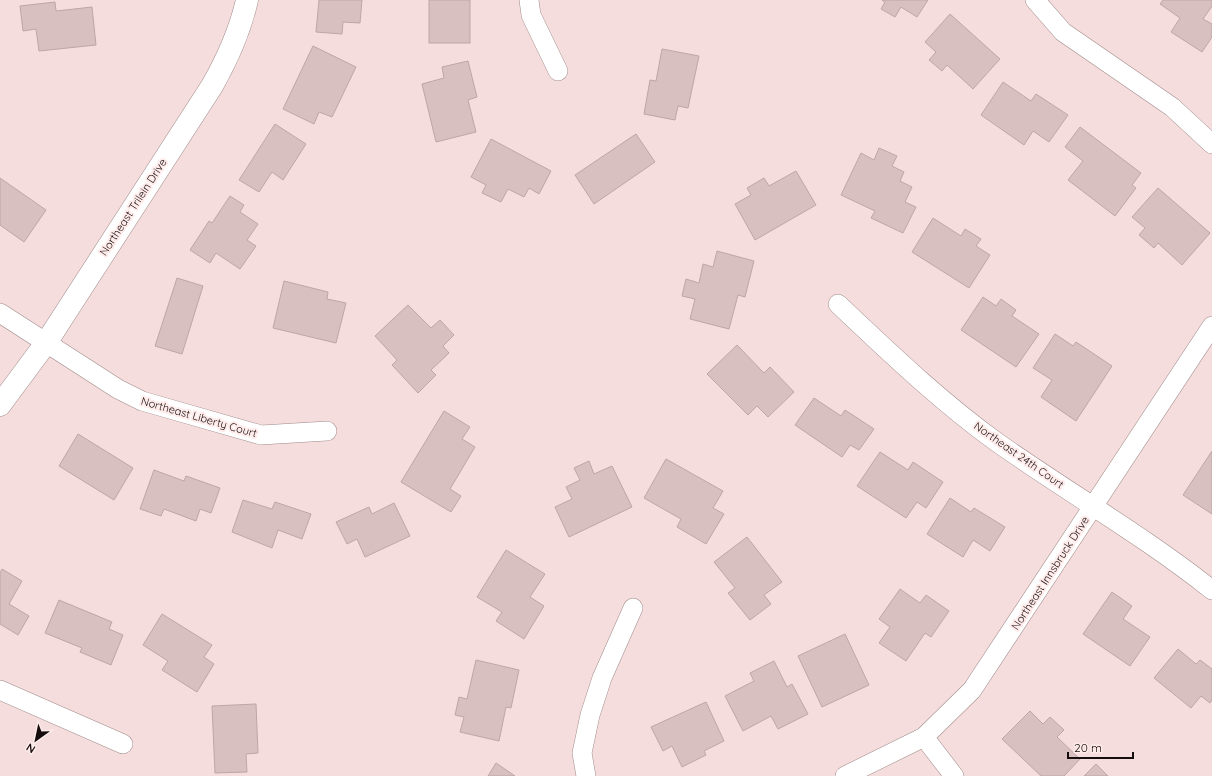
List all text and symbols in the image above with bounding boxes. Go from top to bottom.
street label: Northeast Trilein Drive [96,156,170,258]
street label: Northeast Liberty Court [139,394,259,440]
street label: Northeast 24th Court [971,419,1067,491]
street label: Northeast Innsbruck Drive [1008,514,1092,632]
north arrow [16,720,56,760]
scale bar [1068,734,1133,760]
text: N [23,740,38,756]
text: 20 m [1074,740,1102,755]

